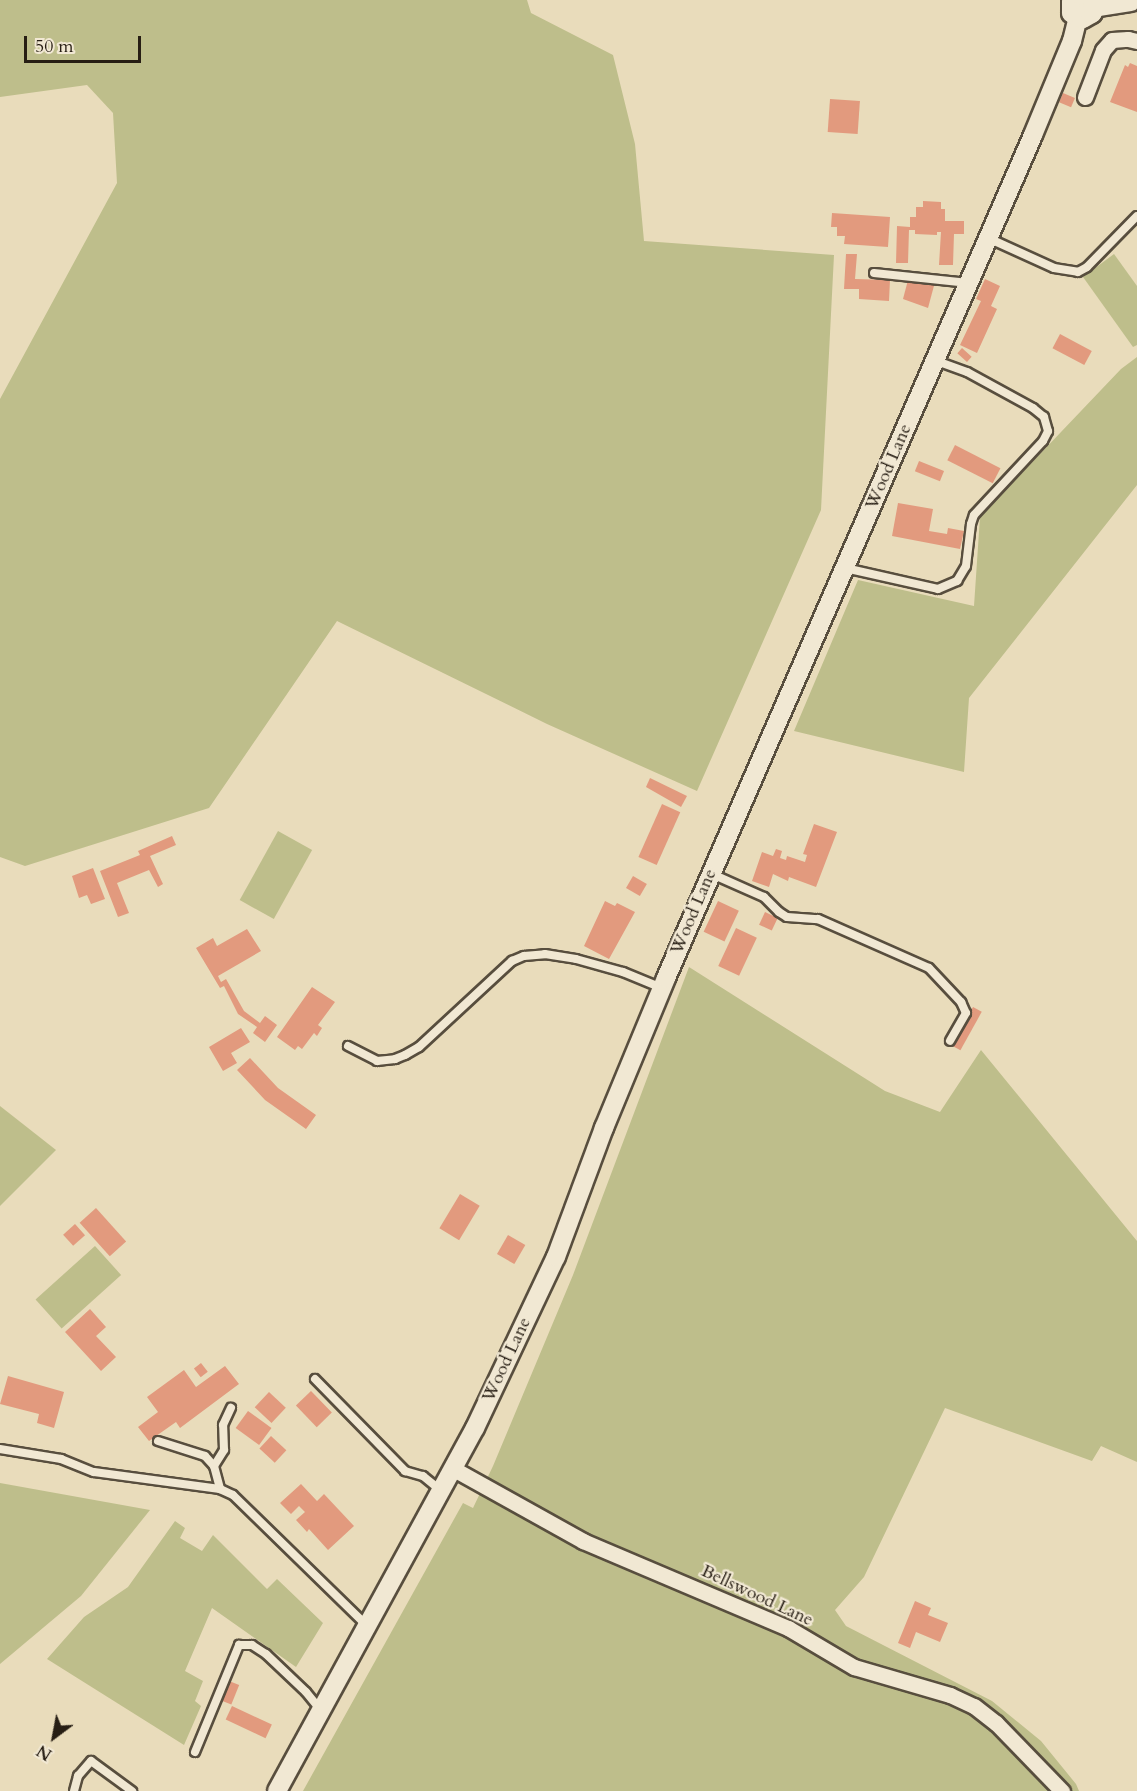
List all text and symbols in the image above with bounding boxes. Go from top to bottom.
scale bar [27,24,144,62]
text: 50 m [35,34,74,59]
street label: Wood Lane [861,421,917,513]
street label: Wood Lane [666,866,722,958]
street label: Wood Lane [478,1314,536,1406]
street label: Bellswood Lane [698,1561,816,1631]
north arrow [24,1707,84,1767]
text: N [33,1739,56,1765]

